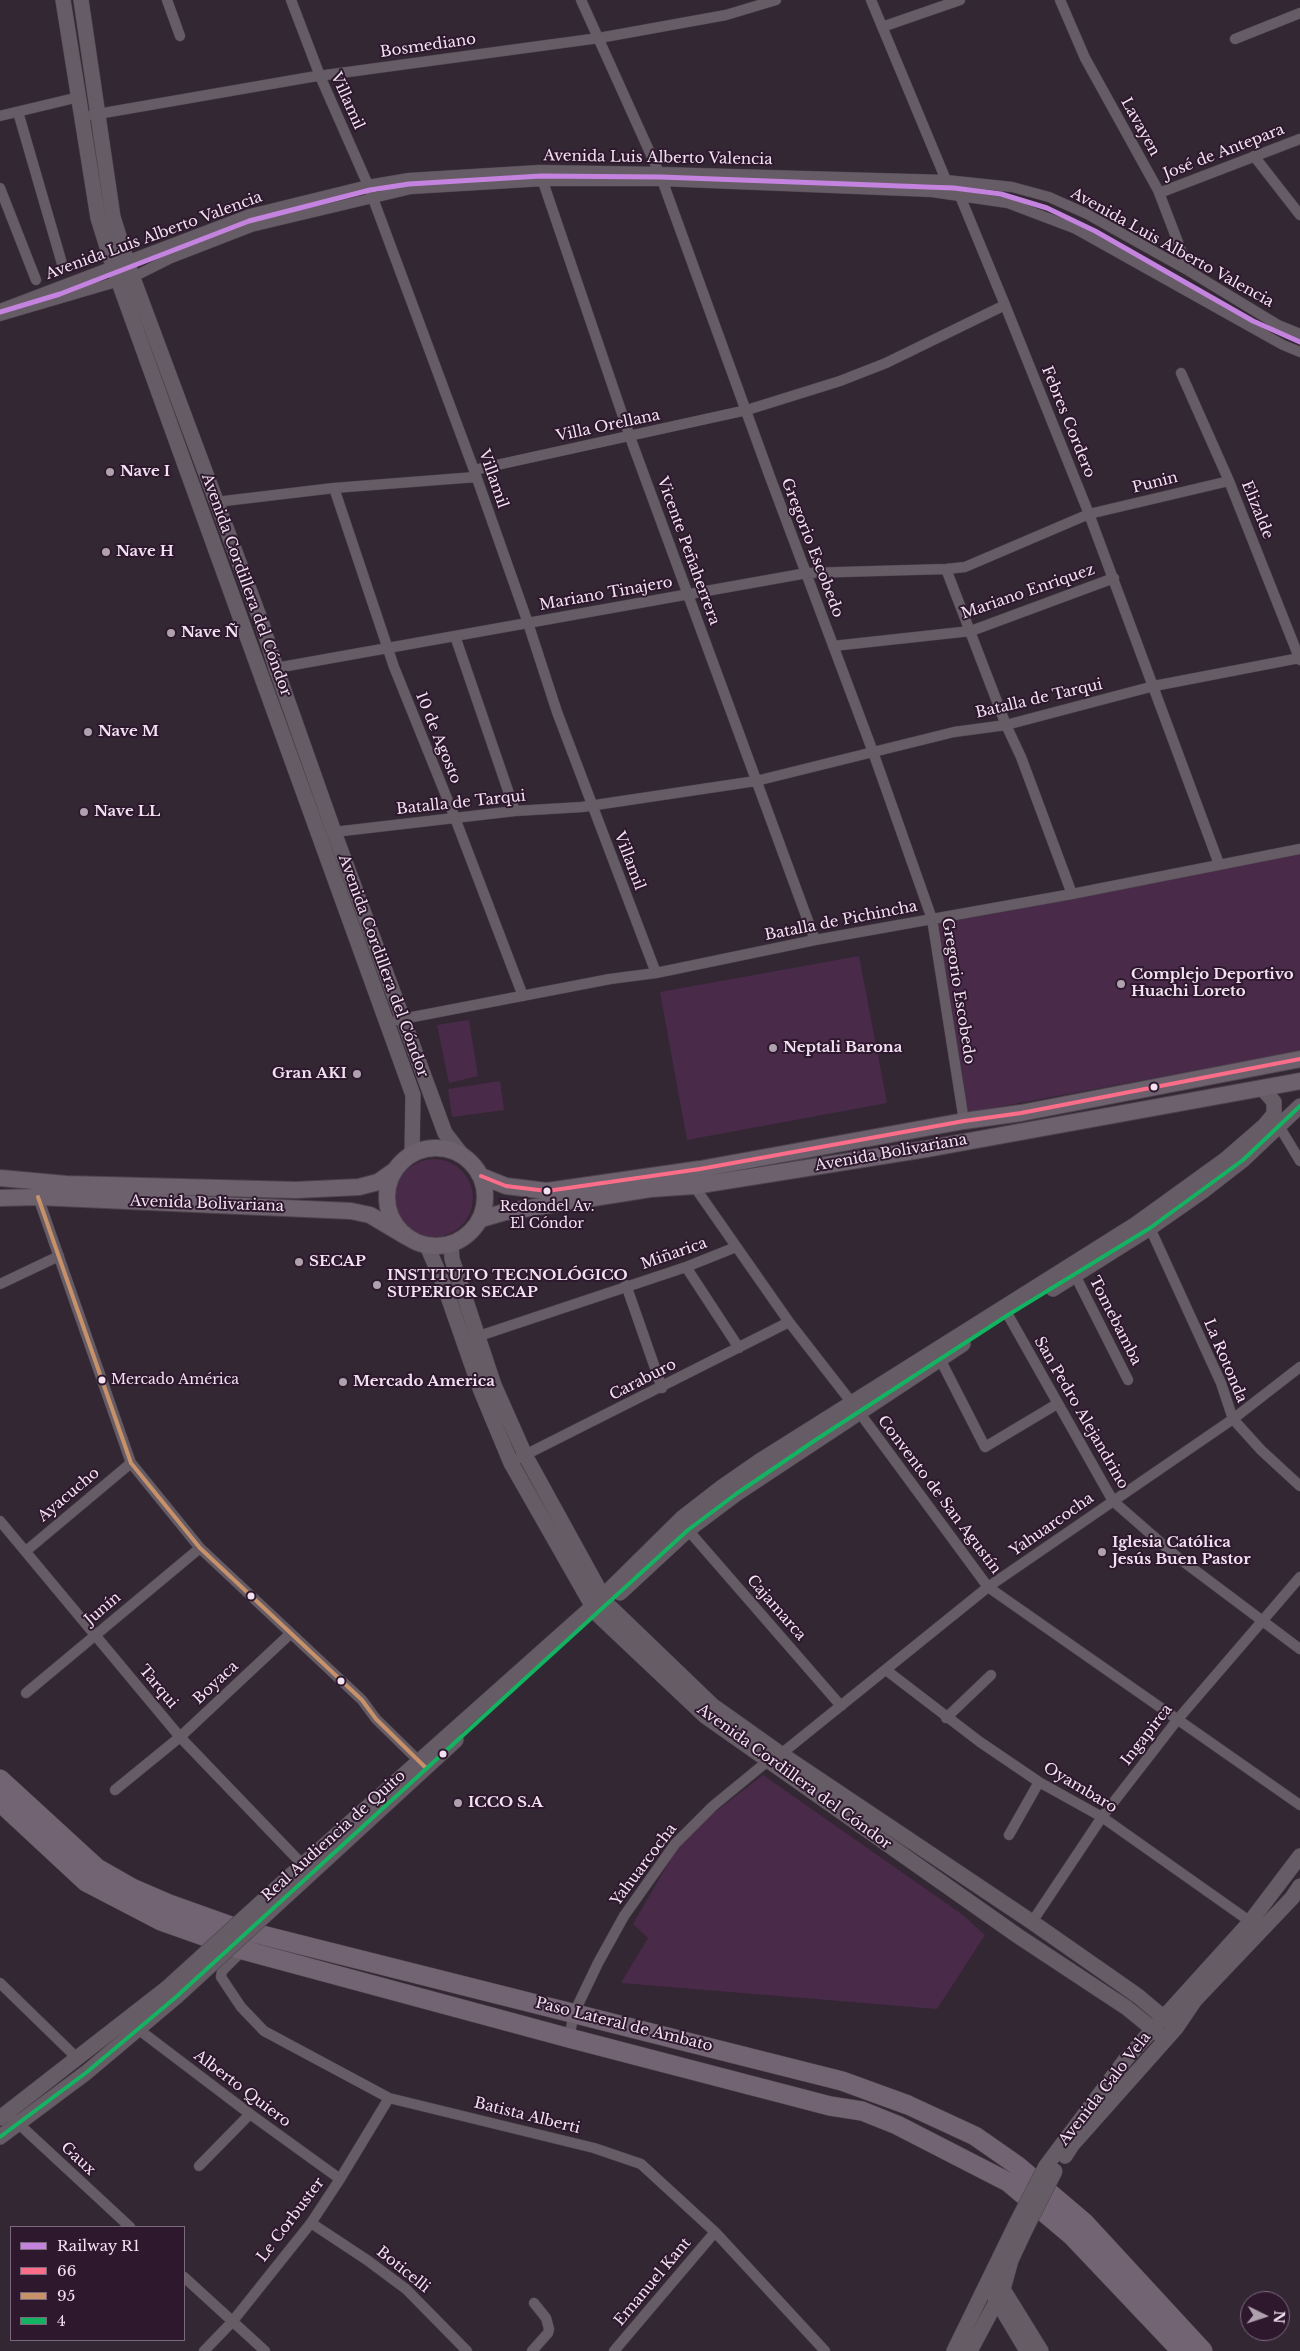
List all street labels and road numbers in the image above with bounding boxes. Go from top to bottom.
street label: Bosmediano [379,30,477,62]
street label: Villamil [326,70,368,132]
street label: Lavayen [1117,95,1163,159]
street label: José de Antepara [1161,121,1287,183]
street label: Avenida Luis Alberto Valencia [543,147,773,169]
street label: Avenida Luis Alberto Valencia [1067,185,1277,311]
street label: Avenida Luis Alberto Valencia [43,188,265,284]
street label: Febres Cordero [1037,364,1099,480]
street label: Villa Orellana [554,406,662,446]
street label: Villamil [475,447,511,511]
street label: Punin [1130,469,1180,497]
street label: Avenida Cordillera del Cóndor [197,471,295,699]
street label: Vicente Peñaherrera [653,474,723,628]
street label: Gregorio Escobedo [777,476,847,620]
street label: Elizalde [1237,478,1277,542]
street label: Mariano Enriquez [959,561,1097,623]
street label: Mariano Tinajero [538,573,674,615]
street label: Batalla de Tarqui [974,676,1104,722]
street label: 10 de Agosto [411,690,465,786]
street label: Batalla de Tarqui [395,787,527,819]
street label: Villamil [610,829,648,893]
street label: Avenida Cordillera del Cóndor [334,852,432,1080]
street label: Batalla de Pichincha [763,897,919,945]
street label: Gregorio Escobedo [938,917,978,1065]
street label: Avenida Bolivariana [814,1131,968,1175]
street label: Avenida Bolivariana [130,1192,284,1216]
street label: Miñarica [639,1234,709,1274]
street label: Tomebamba [1085,1274,1145,1368]
street label: La Rotonda [1199,1316,1251,1406]
street label: San Pedro Alejandrino [1030,1334,1132,1492]
street label: Caraburo [607,1356,679,1404]
street label: Convento de San Agustín [874,1412,1004,1578]
street label: Ayacucho [35,1464,103,1526]
street label: Yahuarcocha [1007,1490,1097,1560]
street label: Cajamarca [743,1572,809,1644]
street label: Junín [81,1589,125,1629]
street label: Boyaca [190,1658,242,1708]
street label: Tarqui [135,1662,181,1712]
street label: Avenida Cordillera del Cóndor [693,1700,895,1854]
street label: Ingapirca [1118,1701,1176,1769]
street label: Oyambaro [1040,1759,1120,1817]
street label: Real Audiencia de Quito [258,1767,410,1905]
street label: Yahuarcocha [607,1820,681,1910]
street label: Paso Lateral de Ambato [534,1994,714,2056]
street label: Avenida Galo Vela [1055,2029,1155,2149]
street label: Alberto Quiero [190,2047,294,2131]
street label: Batista Alberti [472,2094,582,2138]
street label: Gaux [57,2139,99,2179]
street label: Le Corbuster [253,2174,329,2266]
street label: Emanuel Kant [611,2234,695,2330]
street label: Boticelli [373,2243,433,2297]

